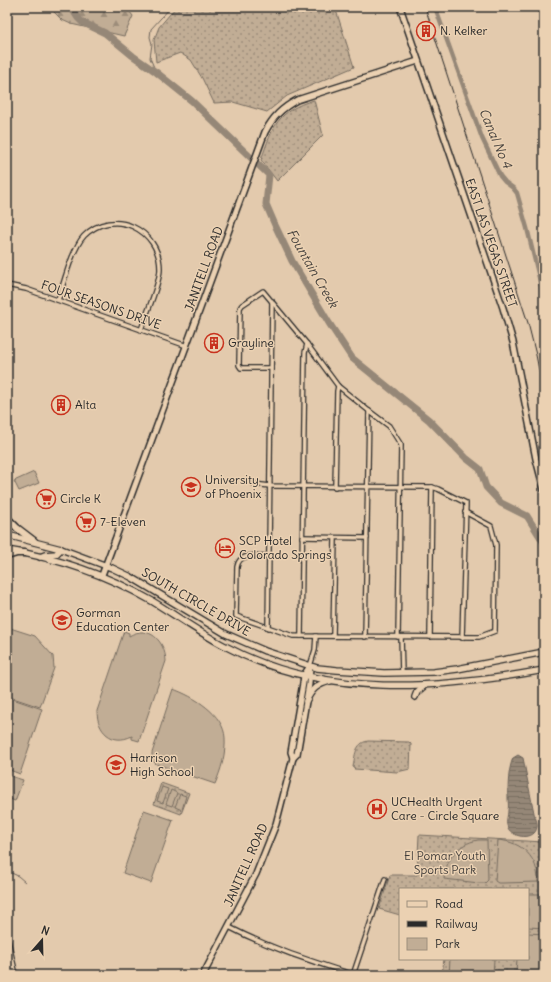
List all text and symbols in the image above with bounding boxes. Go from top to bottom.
building icon: N. Kelker [415,20,437,42]
place label: N. Kelker [440,23,487,38]
water label: Canal No 4 [475,106,516,171]
street label: EAST LAS VEGAS STREET [462,176,521,309]
street label: JANITELL ROAD [181,224,226,314]
water label: Fountain Creek [283,226,343,312]
street label: FOUR SEASONS DRIVE [39,277,163,332]
building icon: Grayline [203,332,225,354]
place label: Grayline [228,335,274,350]
building icon: Alta [50,394,72,416]
place label: Alta [75,397,96,412]
place label: University of Phoenix [205,472,261,501]
school or university icon: University of Phoenix [180,476,202,498]
supermarket icon: Circle K [35,488,57,510]
place label: Circle K [60,491,101,506]
supermarket icon: 7-Eleven [75,511,97,533]
place label: 7-Eleven [100,514,146,529]
place label: SCP Hotel Colorado Springs [239,533,331,562]
hotel icon: SCP Hotel Colorado Springs [214,537,236,559]
street label: SOUTH CIRCLE DRIVE [139,564,253,639]
place label: Gorman Education Center [76,605,169,634]
school or university icon: Gorman Education Center [51,609,73,631]
place label: Harrison High School [130,750,194,779]
school or university icon: Harrison High School [105,754,127,776]
place label: UCHealth Urgent Care - Circle Square [391,794,499,823]
hospital icon: UCHealth Urgent Care - Circle Square [366,798,388,820]
street label: JANITELL ROAD [220,821,271,909]
park label: El Pomar Youth Sports Park [404,848,486,877]
legend [399,888,529,960]
text: Road [435,896,463,911]
text: Railway [435,916,478,931]
north arrow [22,920,62,960]
text: N [39,923,51,938]
text: Park [435,936,460,951]

